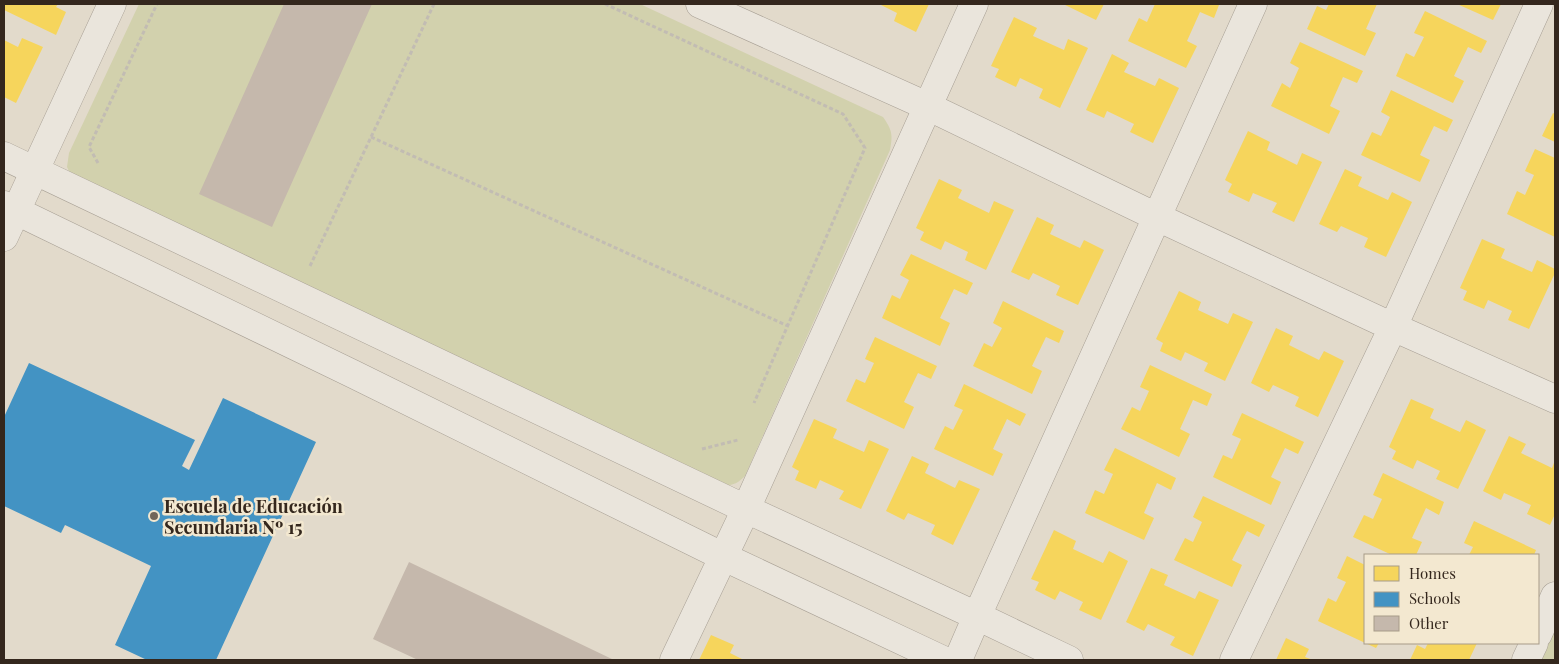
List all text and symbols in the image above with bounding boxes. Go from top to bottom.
place label: Escuela de Educación Secundaria Nº 15 [164,494,343,539]
marker: Escuela de Educación Secundaria Nº 15 [148,510,160,522]
legend [1364,554,1539,644]
text: Homes [1409,563,1456,583]
text: Schools [1409,588,1461,608]
text: Other [1409,613,1449,633]

